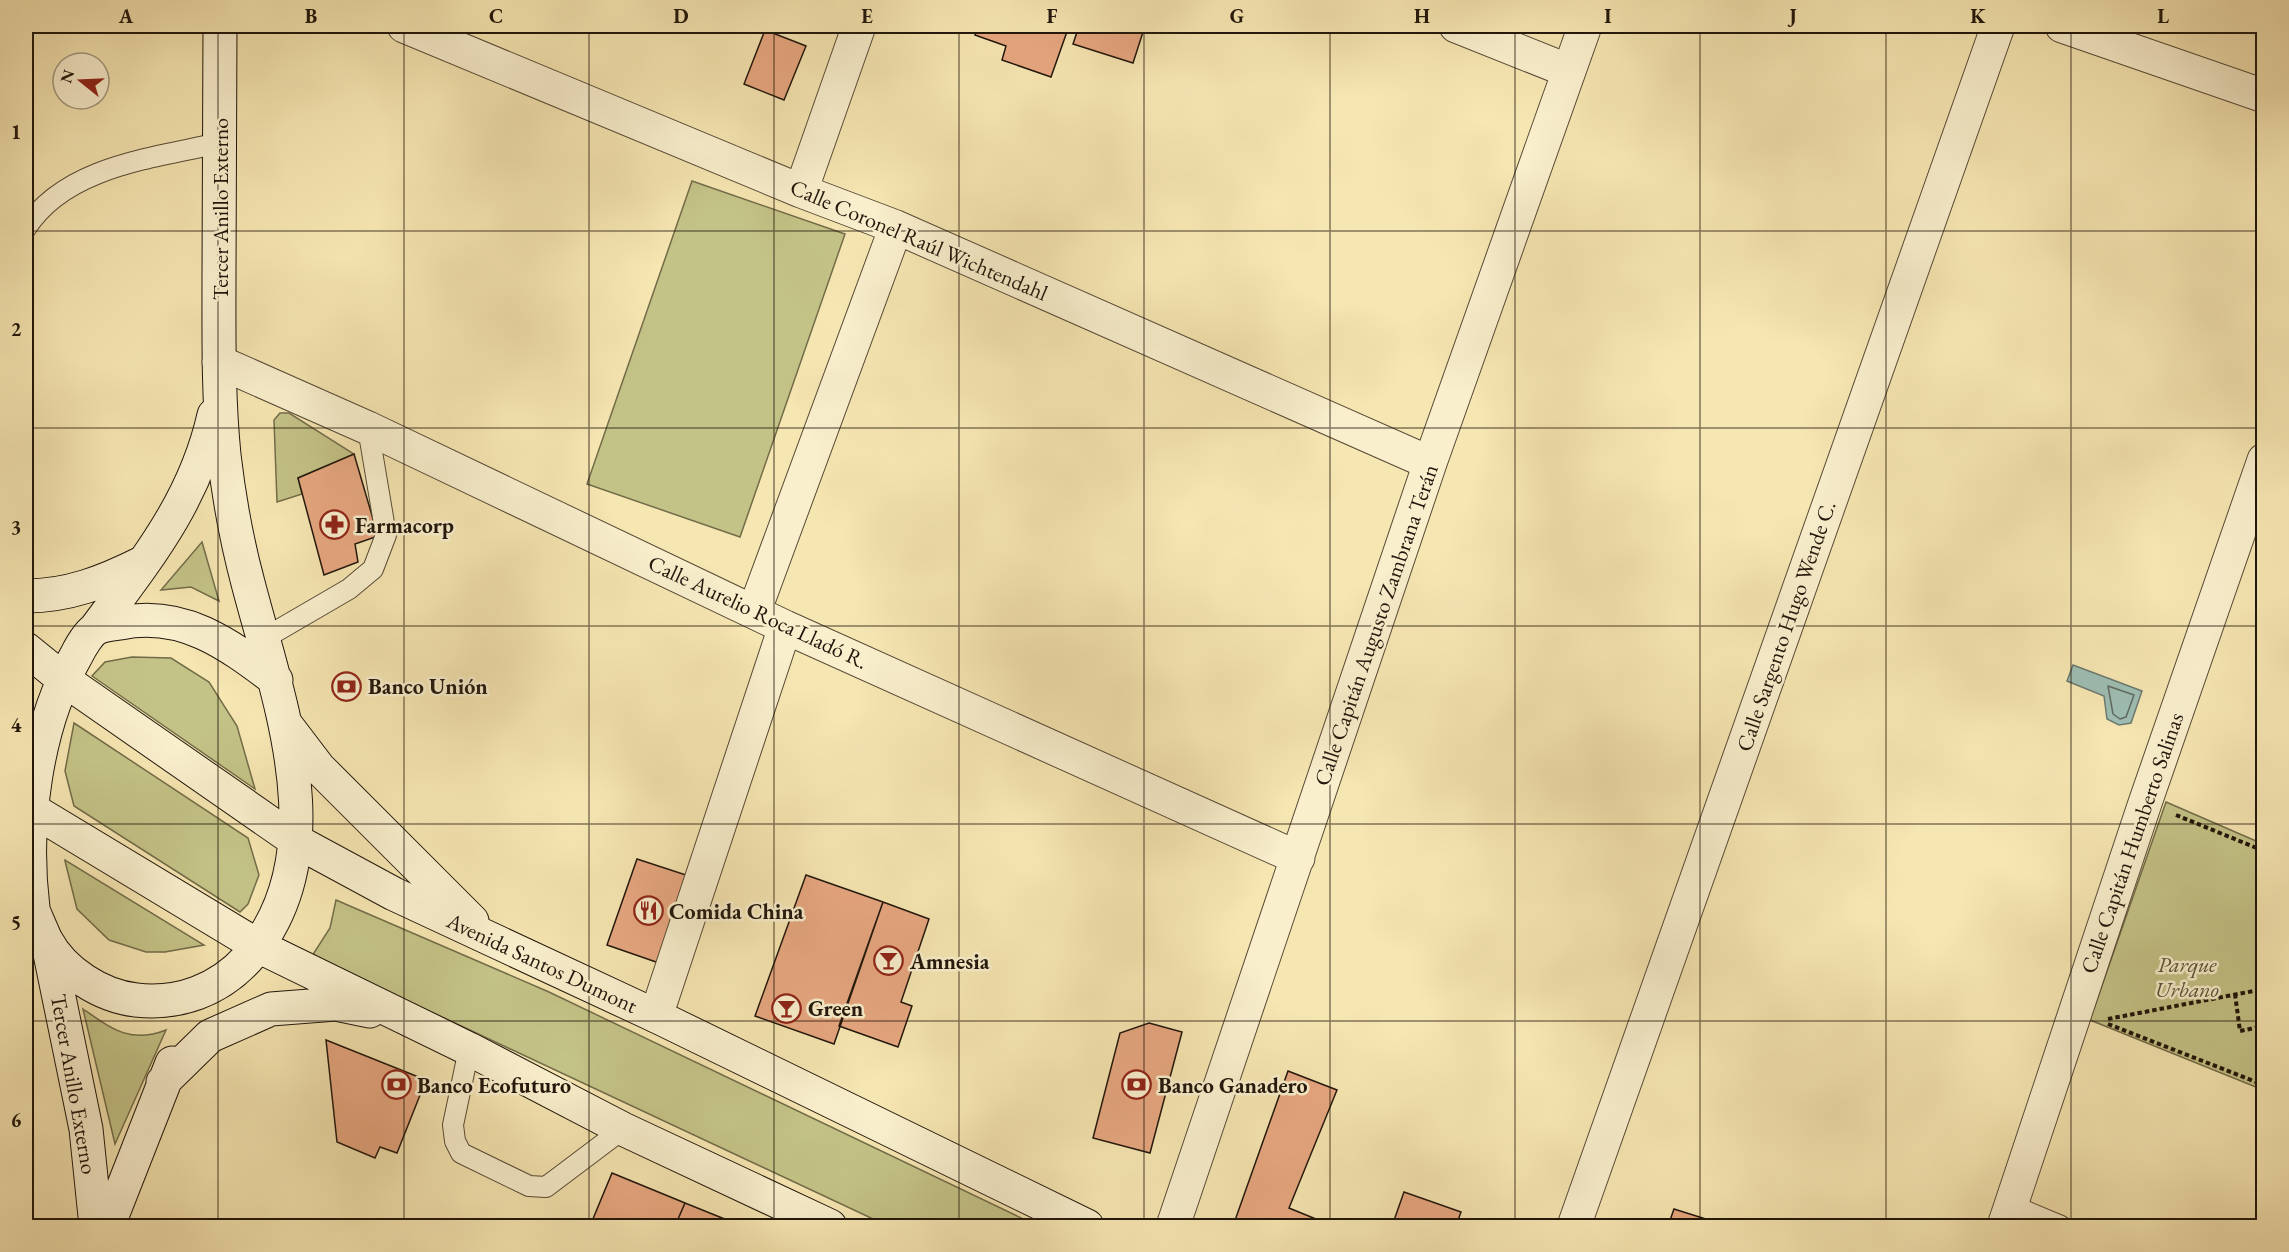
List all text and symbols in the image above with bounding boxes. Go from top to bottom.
text: A [118,3,134,29]
text: B [305,3,317,29]
text: C [489,3,503,29]
text: D [673,3,689,29]
text: E [861,3,873,29]
text: F [1047,3,1058,29]
text: G [1230,3,1244,29]
text: H [1414,3,1430,29]
text: I [1604,3,1612,29]
text: J [1787,3,1797,29]
text: K [1970,3,1986,29]
text: L [2157,3,2169,29]
north arrow [51,51,111,111]
text: N [55,67,79,86]
street label: Tercer Anillo Externo [206,118,235,300]
text: 1 [11,119,21,145]
street label: Calle Coronel Raúl Wichtendahl [786,172,1052,308]
text: 2 [11,316,22,342]
street label: Calle Capitán Augusto Zambrana Terán [1307,460,1445,790]
street label: Calle Sargento Hugo Wende C. [1729,497,1843,755]
pharmacy icon: Farmacorp [318,509,350,541]
place label: Farmacorp [355,511,454,540]
text: 3 [11,514,21,540]
street label: Calle Aurelio Roca Lladó R. [644,548,872,676]
bank icon: Banco Unión [331,670,363,702]
place label: Banco Unión [368,672,488,701]
street label: Calle Capitán Humberto Salinas [2074,709,2190,977]
text: 4 [11,712,22,738]
restaurant icon: Comida China [632,895,664,927]
place label: Comida China [669,897,804,926]
street label: Avenida Santos Dumont [441,906,642,1020]
text: 5 [11,909,21,935]
bar icon: Amnesia [873,945,905,977]
place label: Amnesia [909,947,990,976]
park label: Parque Urbano [2155,950,2219,1004]
street label: Tercer Anillo Externo [44,992,104,1176]
bar icon: Green [771,992,803,1024]
place label: Green [808,994,864,1023]
bank icon: Banco Ecofuturo [380,1069,412,1101]
bank icon: Banco Ganadero [1121,1069,1153,1101]
place label: Banco Ecofuturo [417,1071,571,1100]
place label: Banco Ganadero [1158,1071,1308,1100]
text: 6 [11,1107,22,1133]

